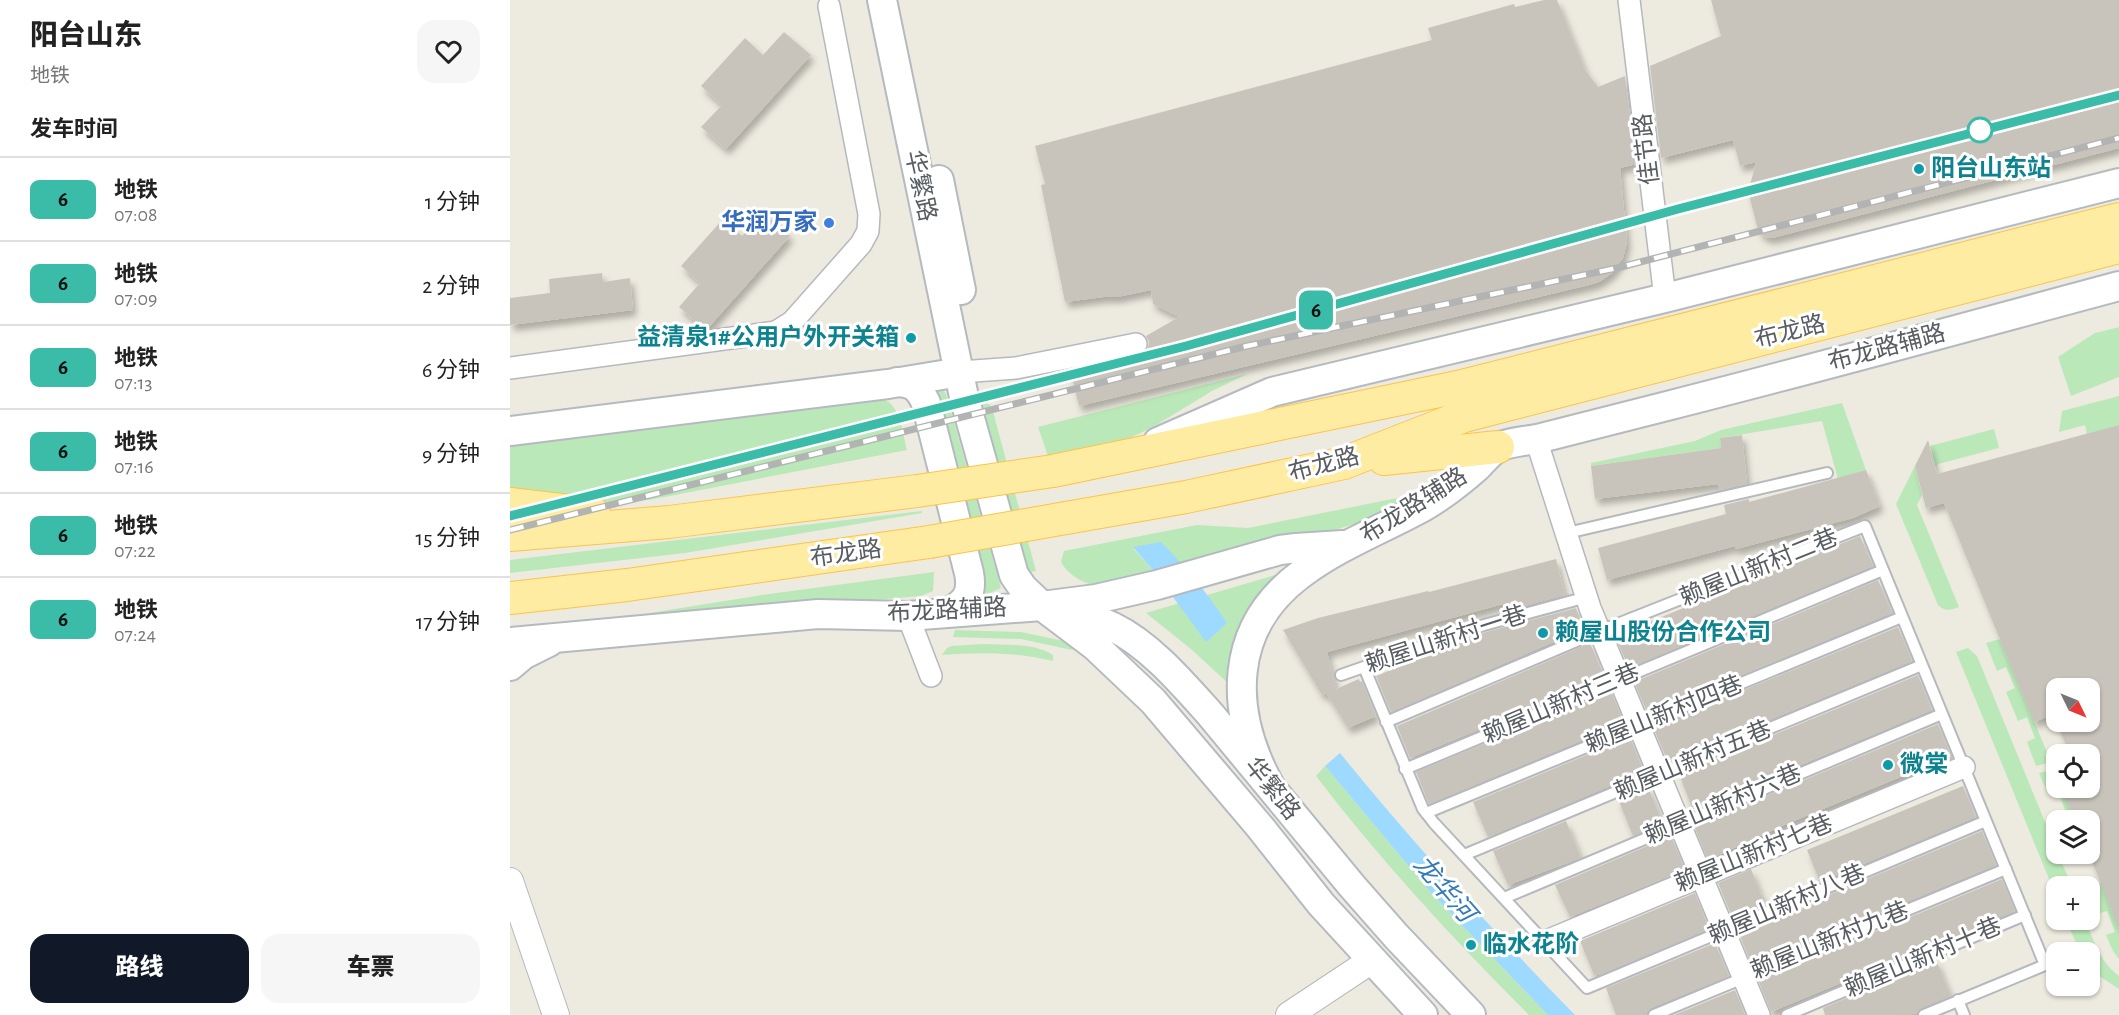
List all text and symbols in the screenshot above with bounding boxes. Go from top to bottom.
button: heart [417,20,480,83]
text: 阳台山东 [30,22,142,50]
text: 地铁 [30,66,70,86]
street label: 佳节路 [1629,112,1663,186]
unlabelled marker [1967,117,1993,143]
text: 发车时间 [30,118,118,140]
street label: 华繁路 [901,148,941,224]
place label: 阳台山东站 [1931,155,2051,181]
marker: 阳台山东站 [1912,162,1926,176]
text: 地铁 [114,179,158,201]
text: 6 [58,189,68,210]
text: 1 分钟 [425,191,480,213]
text: 07:08 [114,205,158,225]
place label: 华润万家 [721,209,817,235]
marker: 华润万家 [822,216,836,230]
text: 地铁 [114,263,158,285]
text: 6 [58,273,68,294]
text: 2 分钟 [422,275,480,297]
text: 07:09 [114,289,157,309]
line badge: 6 [1296,290,1336,330]
text: 6 [1311,300,1321,321]
street label: 布龙路 [1752,310,1828,352]
street label: 布龙路辅路 [1825,319,1948,375]
place label: 益清泉1#公用户外开关箱 [637,324,899,350]
marker: 益清泉1#公用户外开关箱 [904,331,918,345]
text: 地铁 [114,347,158,369]
text: 6 [58,357,68,378]
text: 6 分钟 [422,359,480,381]
text: 07:13 [114,373,153,393]
text: 地铁 [114,431,158,453]
text: 6 [58,441,68,462]
street label: 布龙路 [1286,442,1362,486]
text: 9 分钟 [422,443,480,465]
text: 07:16 [114,457,154,477]
street label: 布龙路辅路 [1356,462,1471,548]
text: 地铁 [114,515,158,537]
street label: 赖屋山新村二巷 [1676,524,1841,611]
text: 6 [58,525,68,546]
text: 15 分钟 [416,527,480,549]
street label: 布龙路 [808,535,883,571]
text: 07:22 [114,541,156,561]
street label: 布龙路辅路 [886,594,1008,626]
text: 地铁 [114,599,158,621]
street label: 赖屋山新村一巷 [1362,601,1530,677]
text: 6 [58,609,68,630]
text: 17 分钟 [416,611,480,633]
place label: 赖屋山股份合作公司 [1555,619,1771,645]
text: 07:24 [114,625,156,645]
marker: 赖屋山股份合作公司 [1536,626,1550,640]
street label: 赖屋山新村三巷 [1478,658,1643,748]
street label: 赖屋山新村四巷 [1581,671,1746,758]
north arrow [2046,678,2100,732]
map controls [2046,678,2100,996]
street label: 赖屋山新村五巷 [1610,715,1775,805]
button: locate [2046,744,2100,798]
place label: 微棠 [1900,751,1948,777]
street label: 华繁路 [1240,752,1306,825]
marker: 微棠 [1881,758,1895,772]
street label: 赖屋山新村六巷 [1640,759,1805,849]
street label: 赖屋山新村七巷 [1671,810,1836,897]
button: layers [2046,810,2100,864]
water label: 龙华河 [1409,850,1483,931]
street label: 赖屋山新村八巷 [1704,859,1869,949]
button: + [2046,876,2100,930]
street label: 赖屋山新村九巷 [1747,897,1912,984]
street label: 赖屋山新村十巷 [1840,912,2005,1002]
place label: 临水花阶 [1483,931,1580,957]
button: 路线 [30,934,249,1003]
button: 车票 [261,934,480,1003]
marker: 临水花阶 [1464,938,1478,952]
button: − [2046,942,2100,996]

